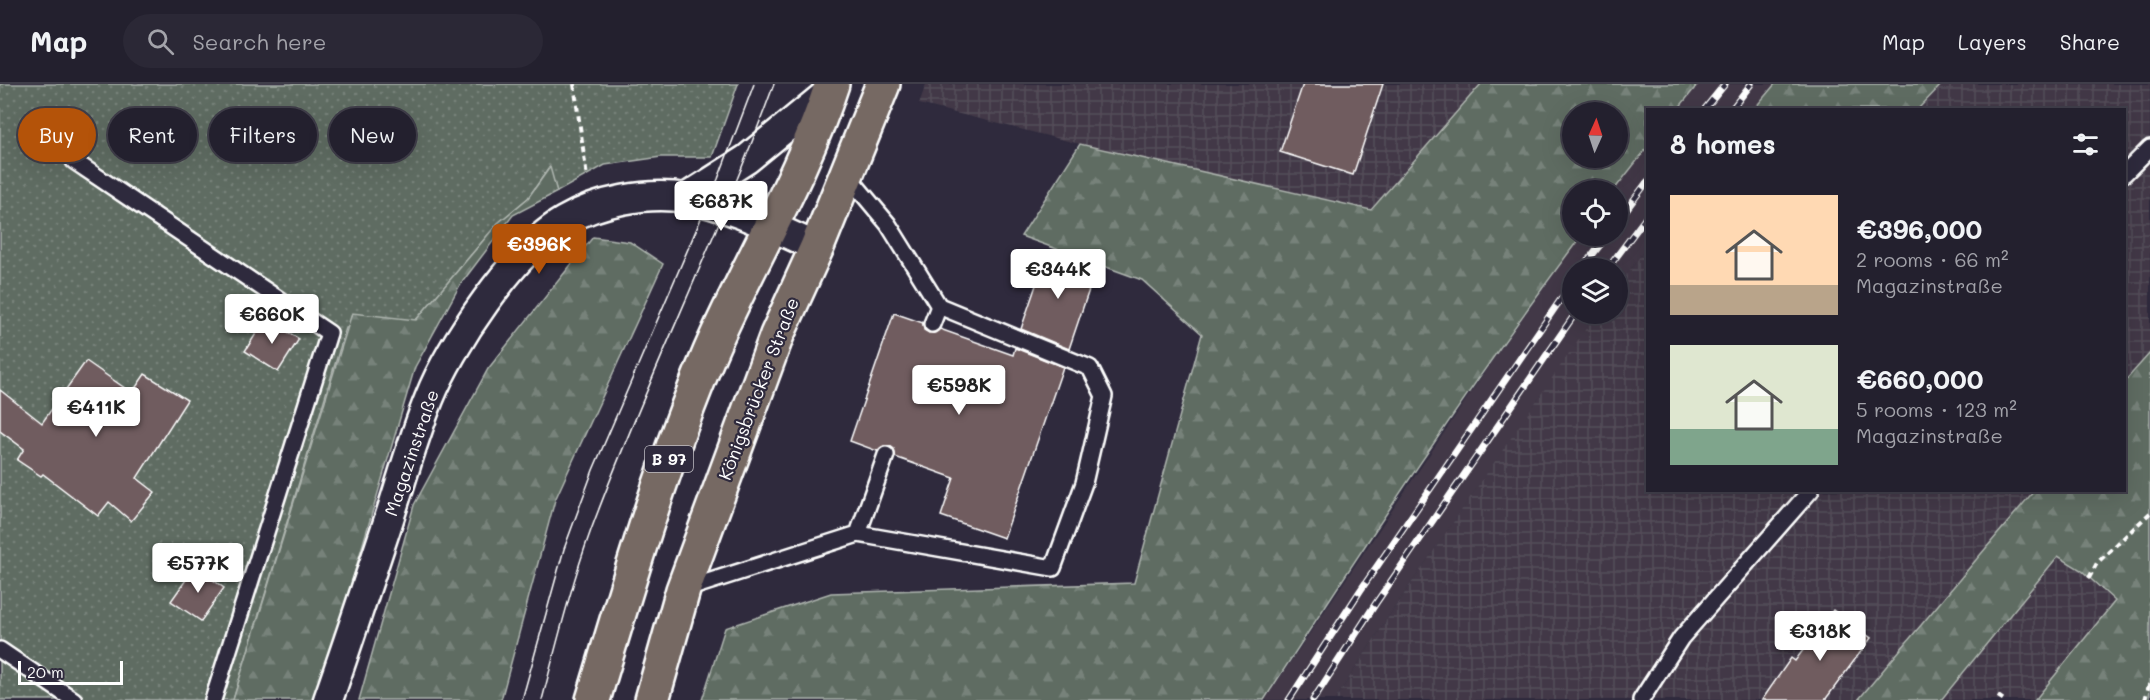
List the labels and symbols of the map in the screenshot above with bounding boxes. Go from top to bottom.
north arrow [1562,102,1628,168]
pin: €687K [679,181,763,232]
pin: €396K [497,224,581,275]
pin: €344K [1016,249,1100,300]
pin: €660K [230,294,314,345]
street label: Königsbrücker Straße [712,294,804,483]
pin: €598K [917,365,1001,416]
street label: Magazinstraße [378,386,444,519]
pin: €411K [54,387,138,438]
road number: B 97 [645,446,693,472]
pin: €577K [156,543,240,594]
pin: €318K [1778,611,1862,662]
scale bar [18,658,123,686]

